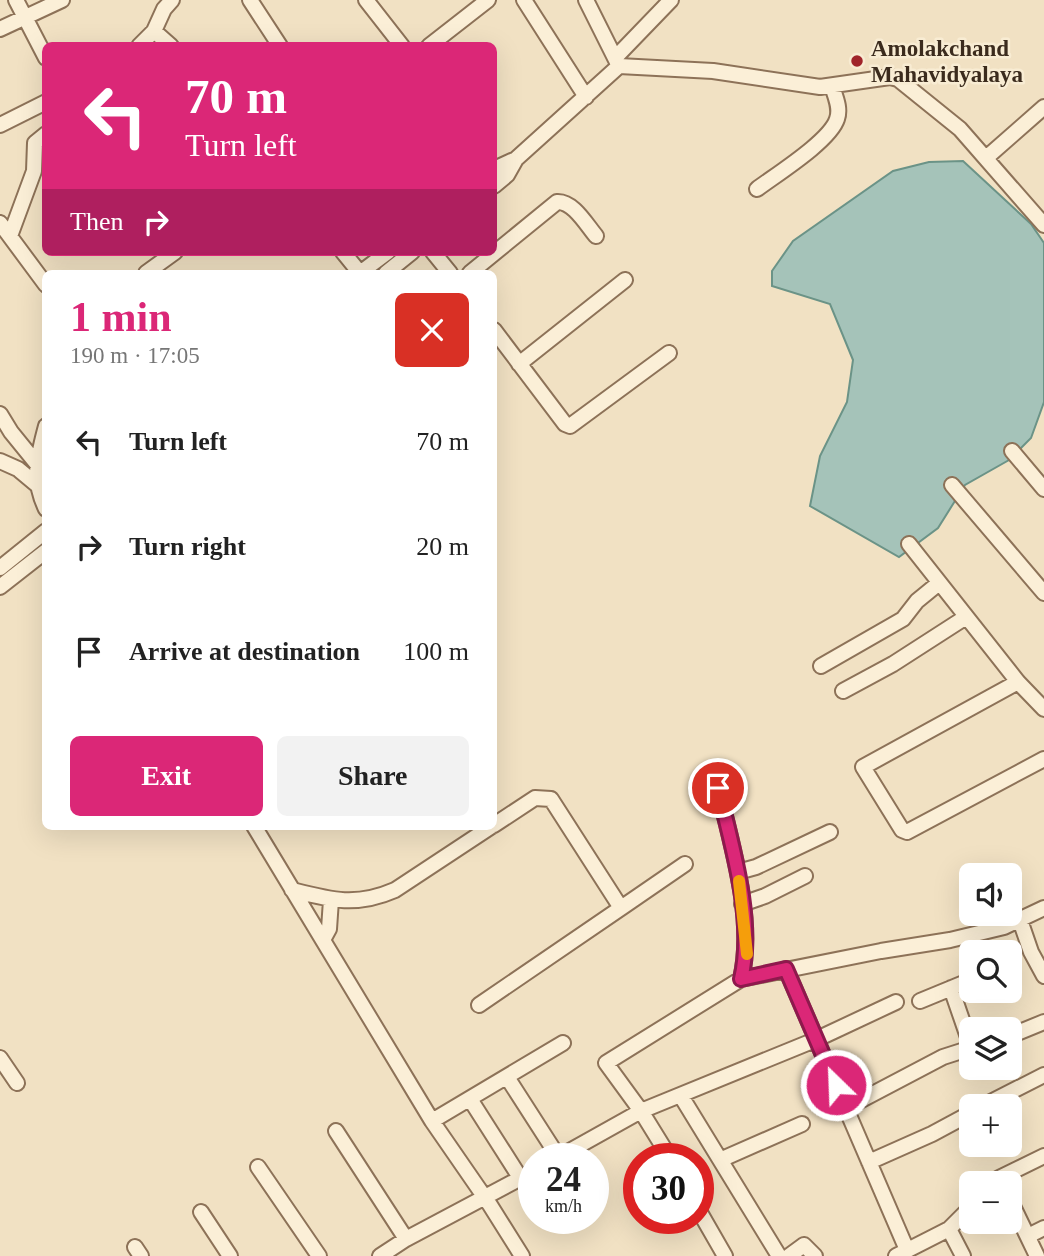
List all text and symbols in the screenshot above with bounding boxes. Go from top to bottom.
place label: Amolakchand Mahavidyalaya [871,36,1024,87]
marker: Amolakchand Mahavidyalaya [849,53,865,69]
text: 70 m [185,69,287,124]
icon: left [70,70,161,161]
text: Turn left [185,127,297,163]
icon: right [137,203,175,241]
text: Then [70,207,123,236]
button: close [395,293,469,367]
text: 1 min [70,294,172,340]
text: 190 m · 17:05 [70,343,200,368]
icon: left [70,423,108,461]
text: Turn left [129,427,227,456]
text: 70 m [416,427,469,456]
icon: right [70,528,108,566]
text: Turn right [129,532,246,561]
text: 20 m [416,532,469,561]
icon: arrive [70,633,108,671]
text: Arrive at destination [129,637,360,666]
text: 100 m [403,637,469,666]
button: Exit [70,736,263,816]
button: Share [277,736,469,816]
pin [688,758,748,818]
icon: arrive [699,769,737,807]
map controls [959,863,1022,1234]
button: sound [959,863,1022,926]
button: search [959,940,1022,1003]
button: layers [959,1017,1022,1080]
position arrow [799,1048,873,1122]
button: + [959,1094,1022,1157]
speed limit sign: 30 [623,1143,714,1234]
text: 24 [546,1160,581,1199]
button: − [959,1171,1022,1234]
text: km/h [545,1196,582,1216]

